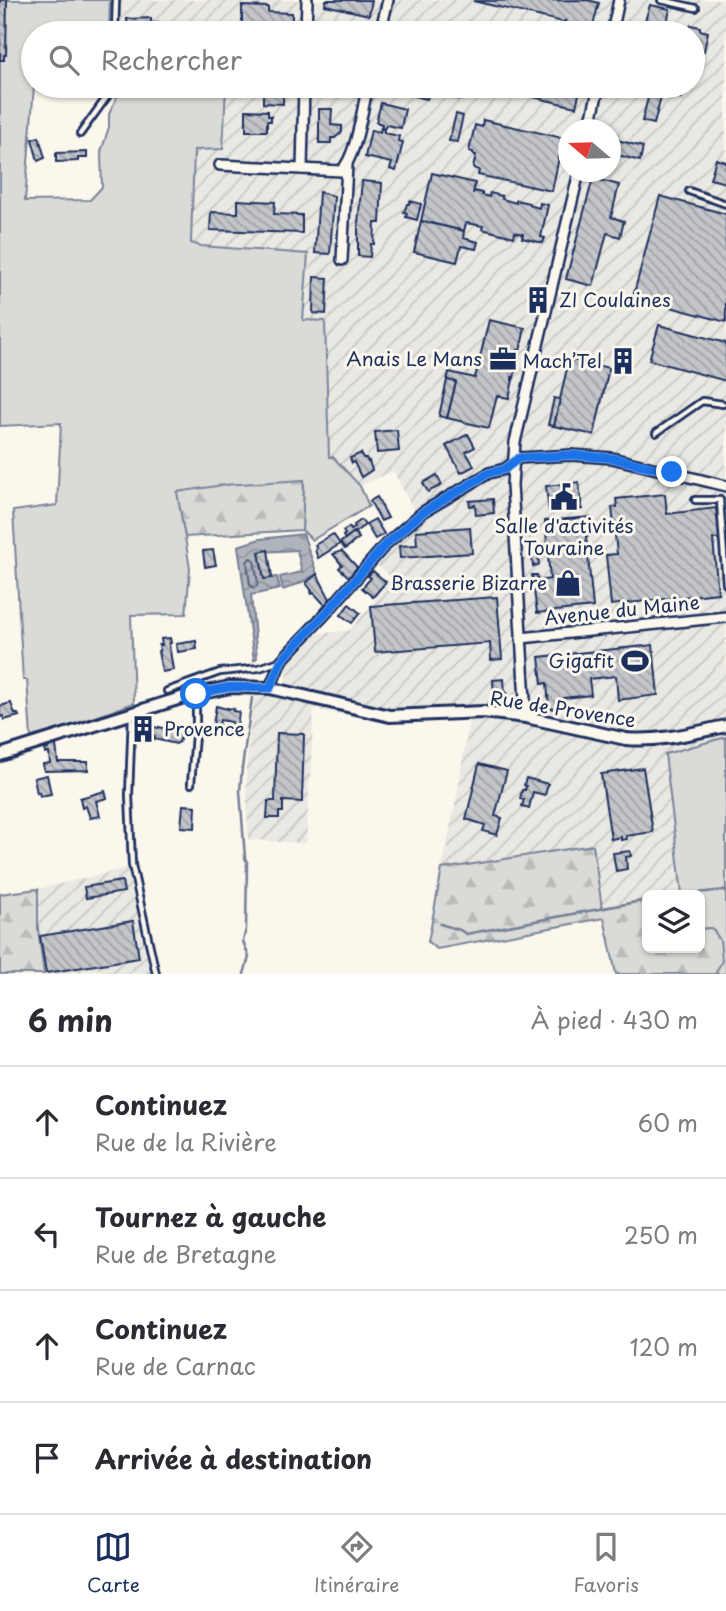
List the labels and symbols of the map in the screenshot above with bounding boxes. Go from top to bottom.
north arrow [558,119,621,182]
building icon: ZI Coulaines [523,285,553,315]
place label: ZI Coulaines [559,285,671,313]
place label: Anais Le Mans [346,344,482,372]
office icon: Anais Le Mans [488,344,518,374]
place label: Mach’Tel [523,346,602,374]
building icon: Mach’Tel [608,346,638,376]
route end [656,456,687,487]
public building icon: Salle d'activités Touraine [549,482,579,512]
place label: Salle d'activités Touraine [495,511,634,561]
place label: Brasserie Bizarre [390,568,547,596]
shop icon: Brasserie Bizarre [553,568,583,598]
street label: Avenue du Maine [543,587,701,631]
place label: Gigafit [548,646,614,674]
sports icon: Gigafit [620,646,650,676]
route start [180,678,211,709]
street label: Rue de Provence [488,683,638,733]
building icon: Provence [128,714,158,744]
place label: Provence [164,714,245,742]

